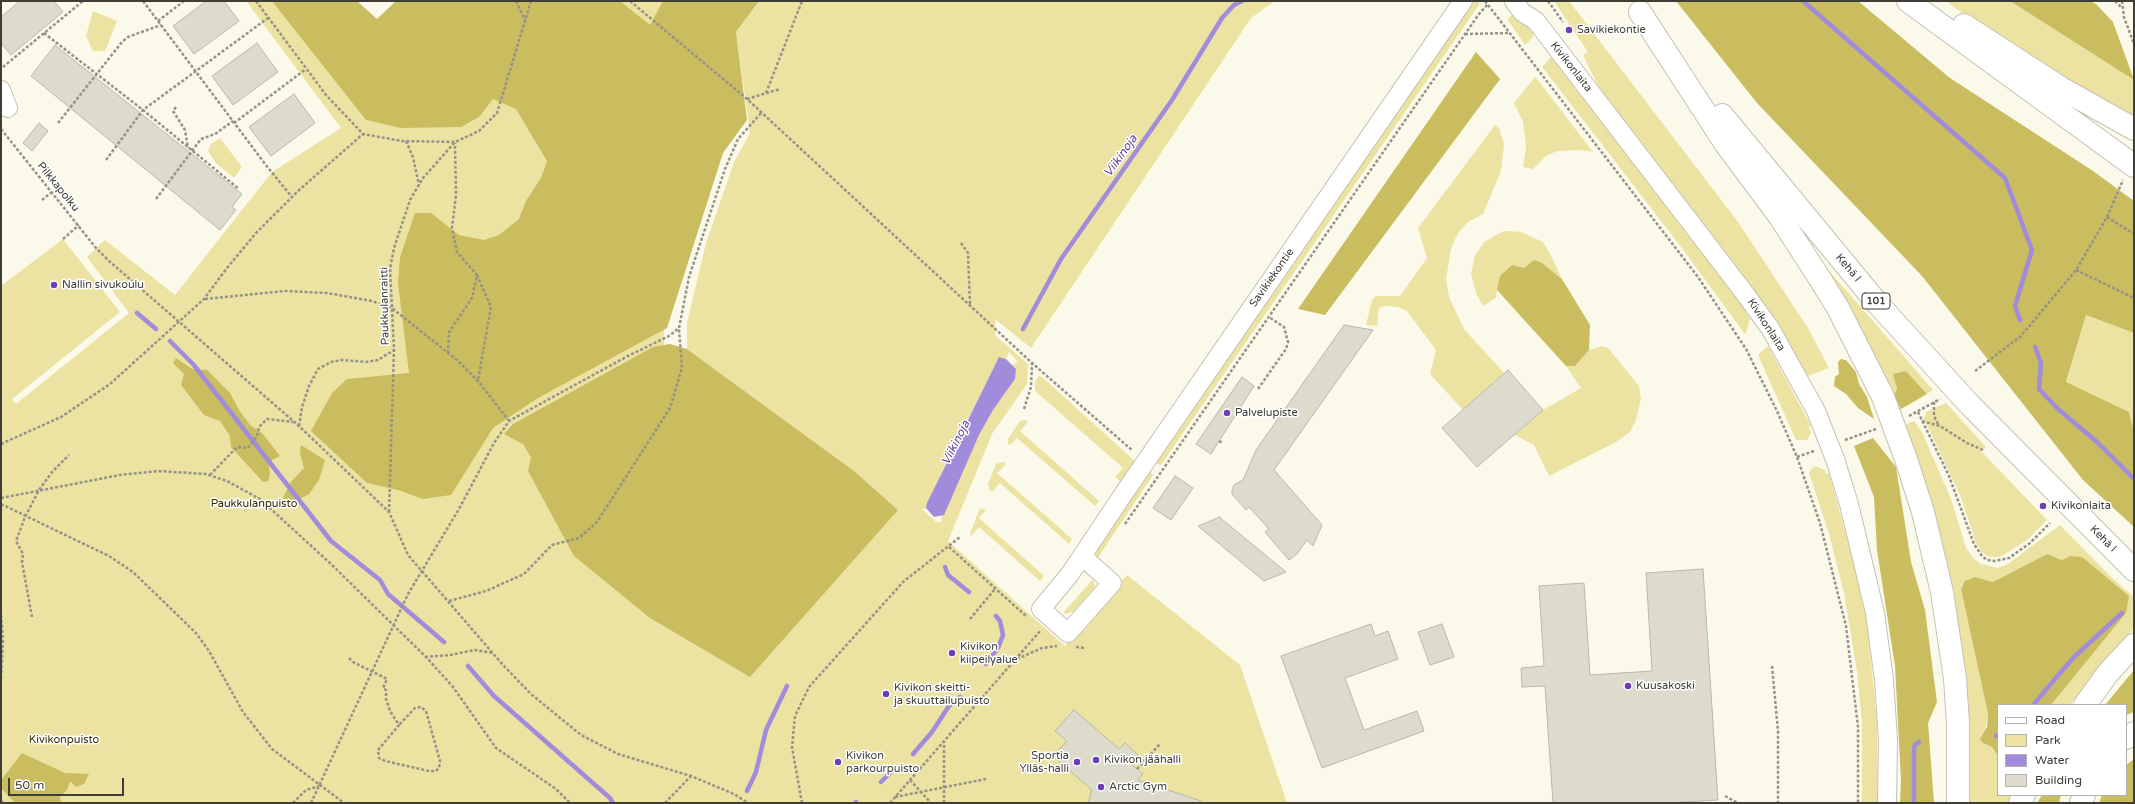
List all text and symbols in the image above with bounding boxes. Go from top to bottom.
place label: Savikiekontie [1577,23,1646,37]
marker: Savikiekontie [1564,25,1574,35]
street label: Kivikonlaita [1547,39,1595,95]
water label: Viikinoja [1101,132,1141,180]
street label: Pilkkapolku [34,160,82,214]
street label: Savikiekontie [1247,246,1297,310]
street label: Kehä I [1833,251,1863,285]
street label: Paukkulanraitti [378,267,392,345]
place label: Nallin sivukoulu [62,278,144,292]
marker: Nallin sivukoulu [49,280,59,290]
road number: 101 [1862,293,1890,309]
street label: Kivikonlaita [1744,296,1788,354]
place label: Palvelupiste [1235,406,1298,420]
marker: Palvelupiste [1222,408,1232,418]
water label: Viikinoja [939,418,973,468]
park label: Paukkulanpuisto [211,497,297,511]
place label: Kivikonlaita [2051,499,2111,513]
marker: Kivikonlaita [2038,501,2048,511]
street label: Kehä I [2087,523,2119,555]
place label: Kivikon kiipeilyalue [960,640,1018,666]
marker: Kivikon kiipeilyalue [947,648,957,658]
place label: Kuusakoski [1636,679,1695,693]
place label: Kivikon skeitti- ja skuuttailupuisto [894,681,990,707]
marker: Kuusakoski [1623,681,1633,691]
marker: Kivikon skeitti- ja skuuttailupuisto [881,689,891,699]
legend [1997,704,2127,796]
text: Road [2035,713,2065,727]
park label: Kivikonpuisto [29,733,99,747]
text: Park [2035,733,2061,747]
place label: Kivikon parkourpuisto [846,749,919,775]
place label: Sportia Ylläs-halli [1020,749,1069,775]
place label: Kivikon jäähalli [1104,753,1181,767]
text: Water [2035,753,2069,767]
marker: Kivikon jäähalli [1091,755,1101,765]
marker: Kivikon parkourpuisto [833,757,843,767]
marker: Sportia Ylläs-halli [1072,757,1082,767]
scale bar [10,770,126,796]
text: Building [2035,773,2082,787]
text: 50 m [15,778,44,792]
place label: Arctic Gym [1109,780,1167,794]
marker: Arctic Gym [1096,782,1106,792]

